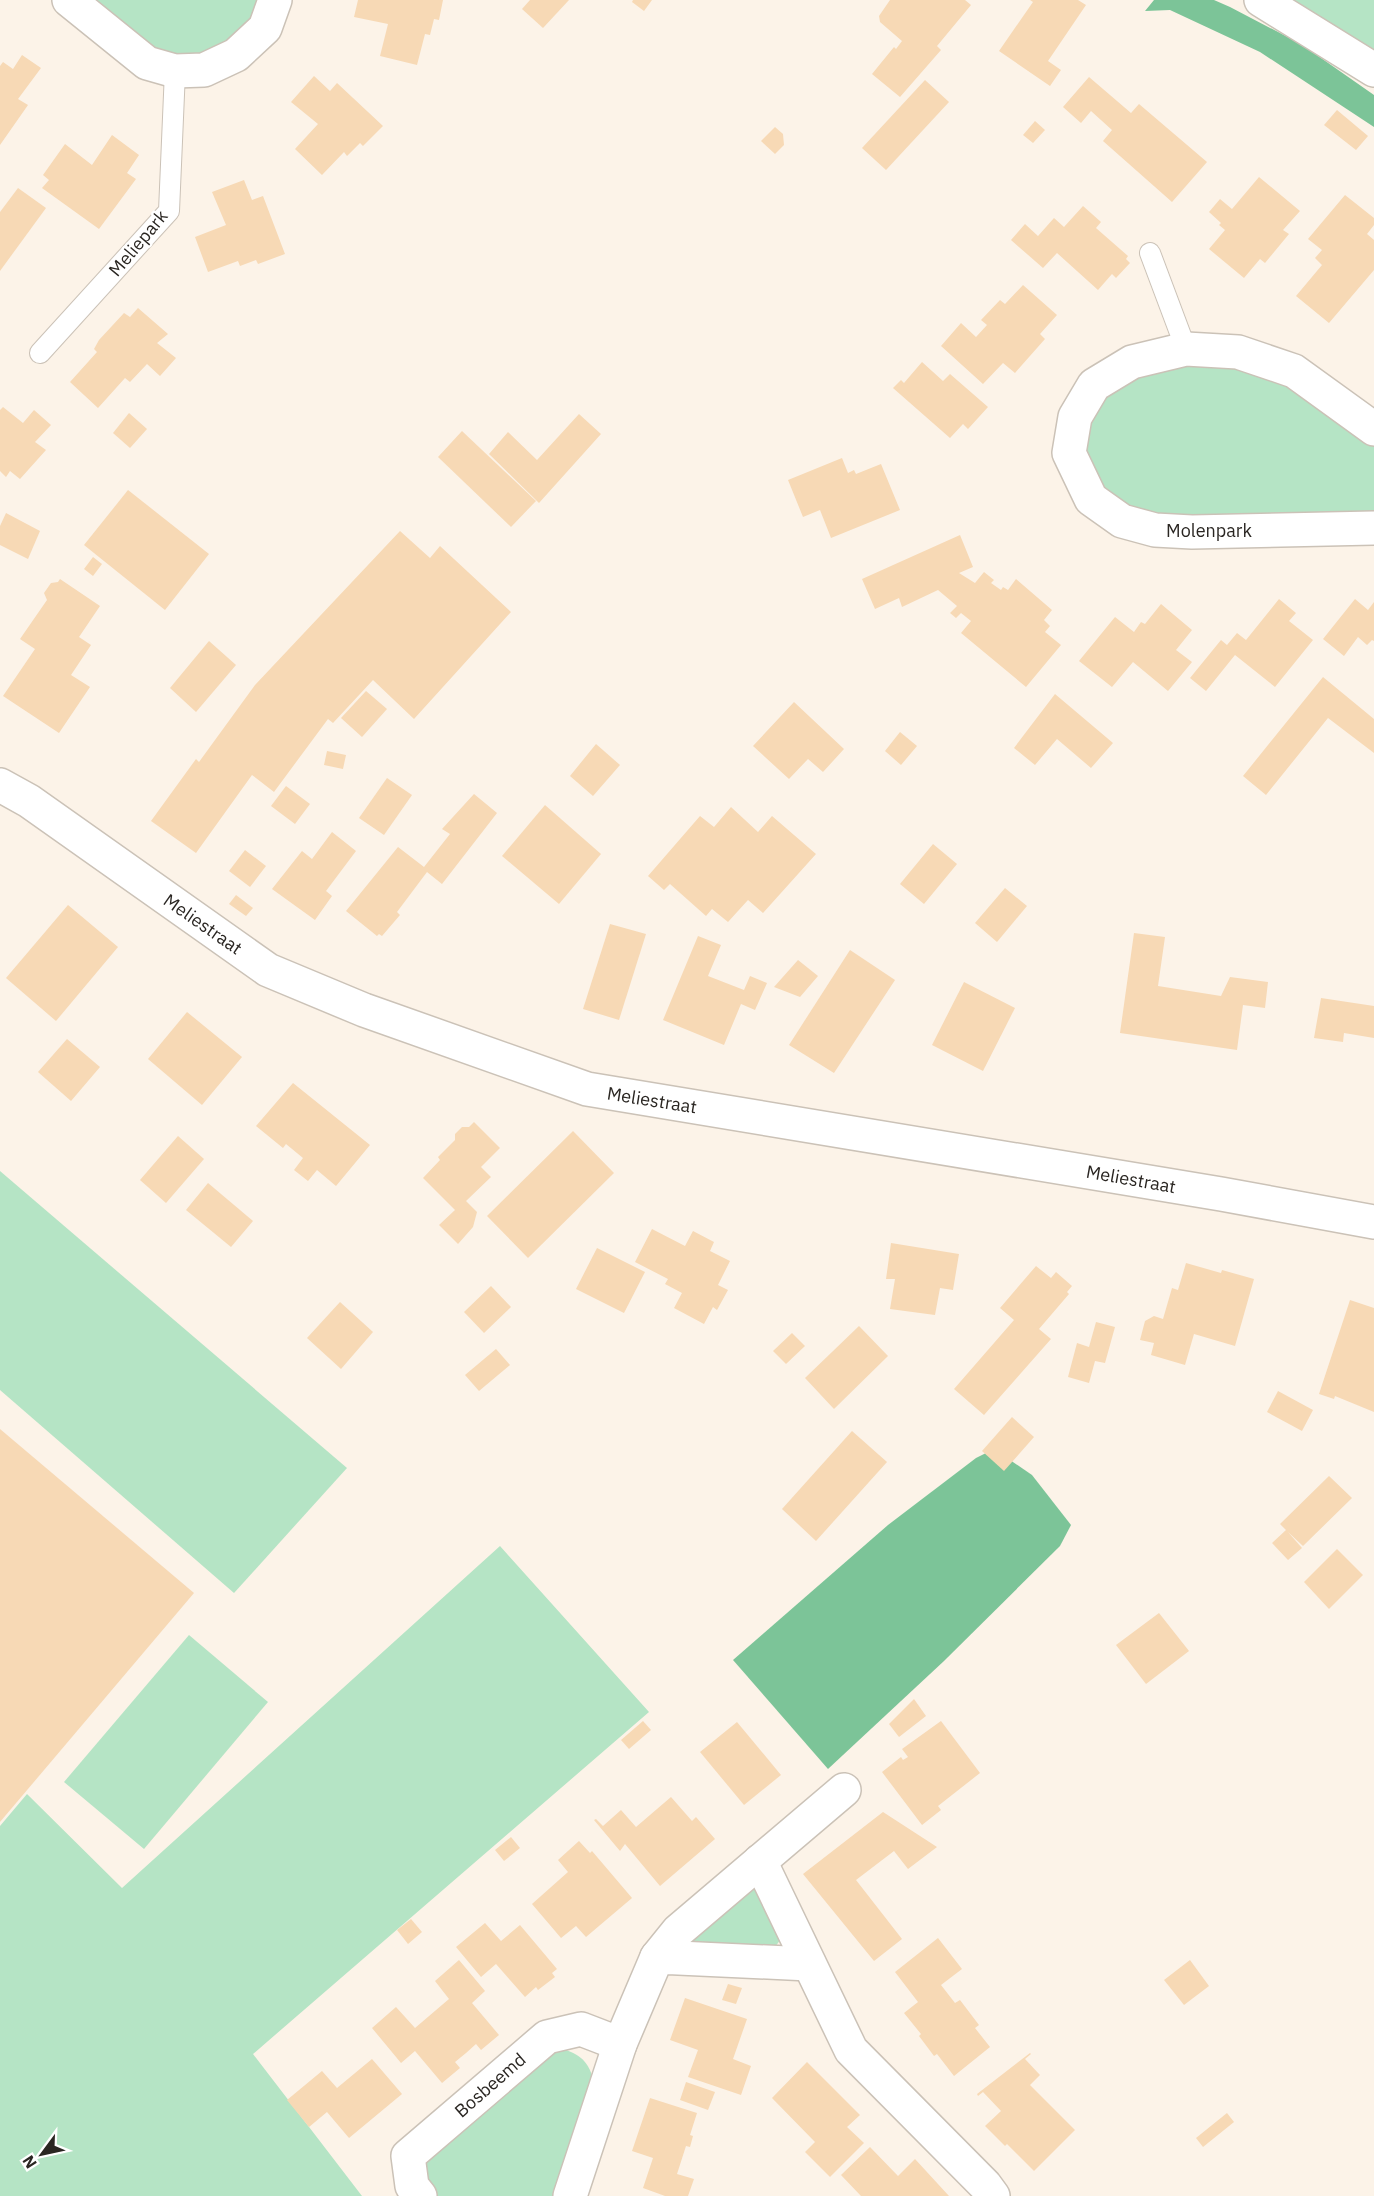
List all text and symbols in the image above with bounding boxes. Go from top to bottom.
street label: Meliepark [104,205,173,281]
street label: Molenpark [1166,519,1252,542]
street label: Meliestraat [159,889,247,959]
street label: Meliestraat [605,1082,699,1118]
street label: Meliestraat [1084,1160,1178,1198]
street label: Bosbeemd [450,2048,530,2122]
north arrow [12,2124,72,2184]
text: N [18,2152,41,2172]

